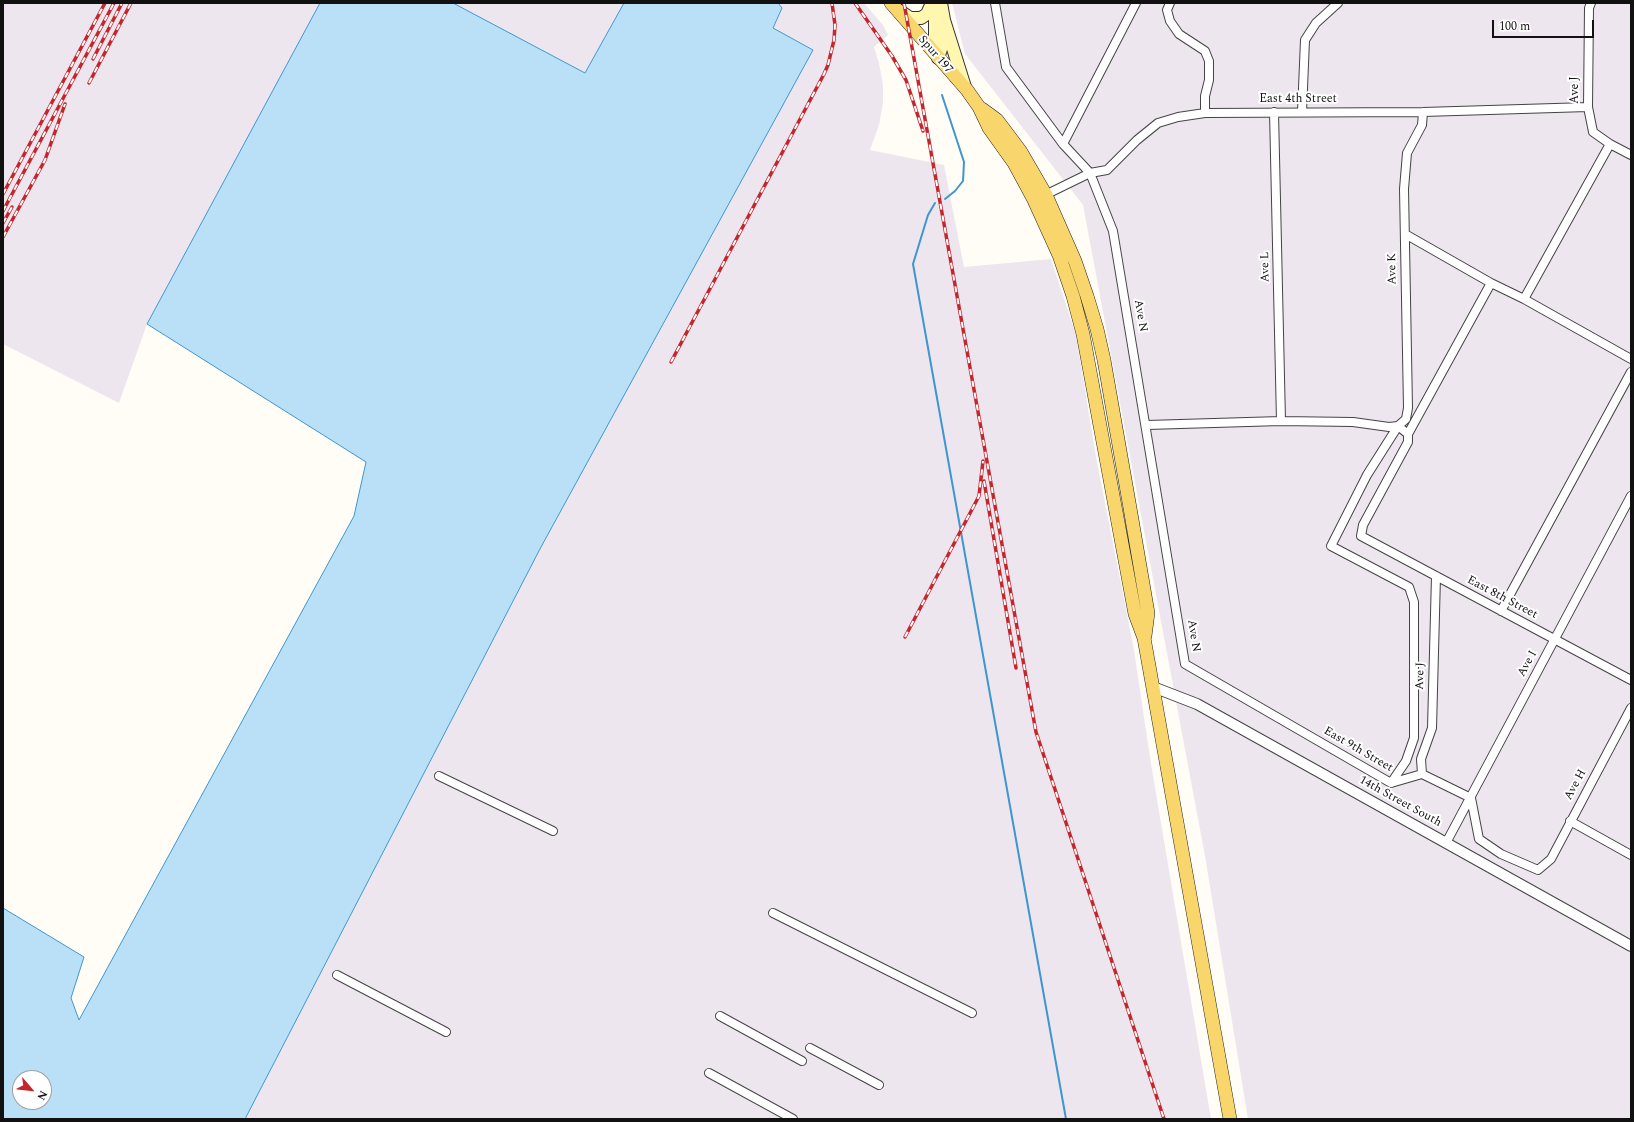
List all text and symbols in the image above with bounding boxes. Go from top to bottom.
scale bar [1494,12,1596,38]
text: 100 m [1499,17,1530,36]
street label: Spur 197 [915,33,955,77]
street label: Ave J [1569,76,1583,104]
street label: East 4th Street [1259,93,1337,107]
street label: Ave L [1259,252,1273,282]
street label: Ave K [1386,253,1400,285]
street label: Ave N [1130,299,1150,333]
street label: East 8th Street [1464,573,1540,623]
street label: Ave N [1183,619,1203,653]
street label: Ave I [1515,648,1541,680]
street label: Ave J [1414,662,1428,690]
street label: East 9th Street [1321,724,1395,776]
street label: Ave H [1562,767,1590,803]
street label: 14th Street South [1356,773,1444,831]
north arrow [12,1070,52,1110]
text: N [33,1087,52,1103]

